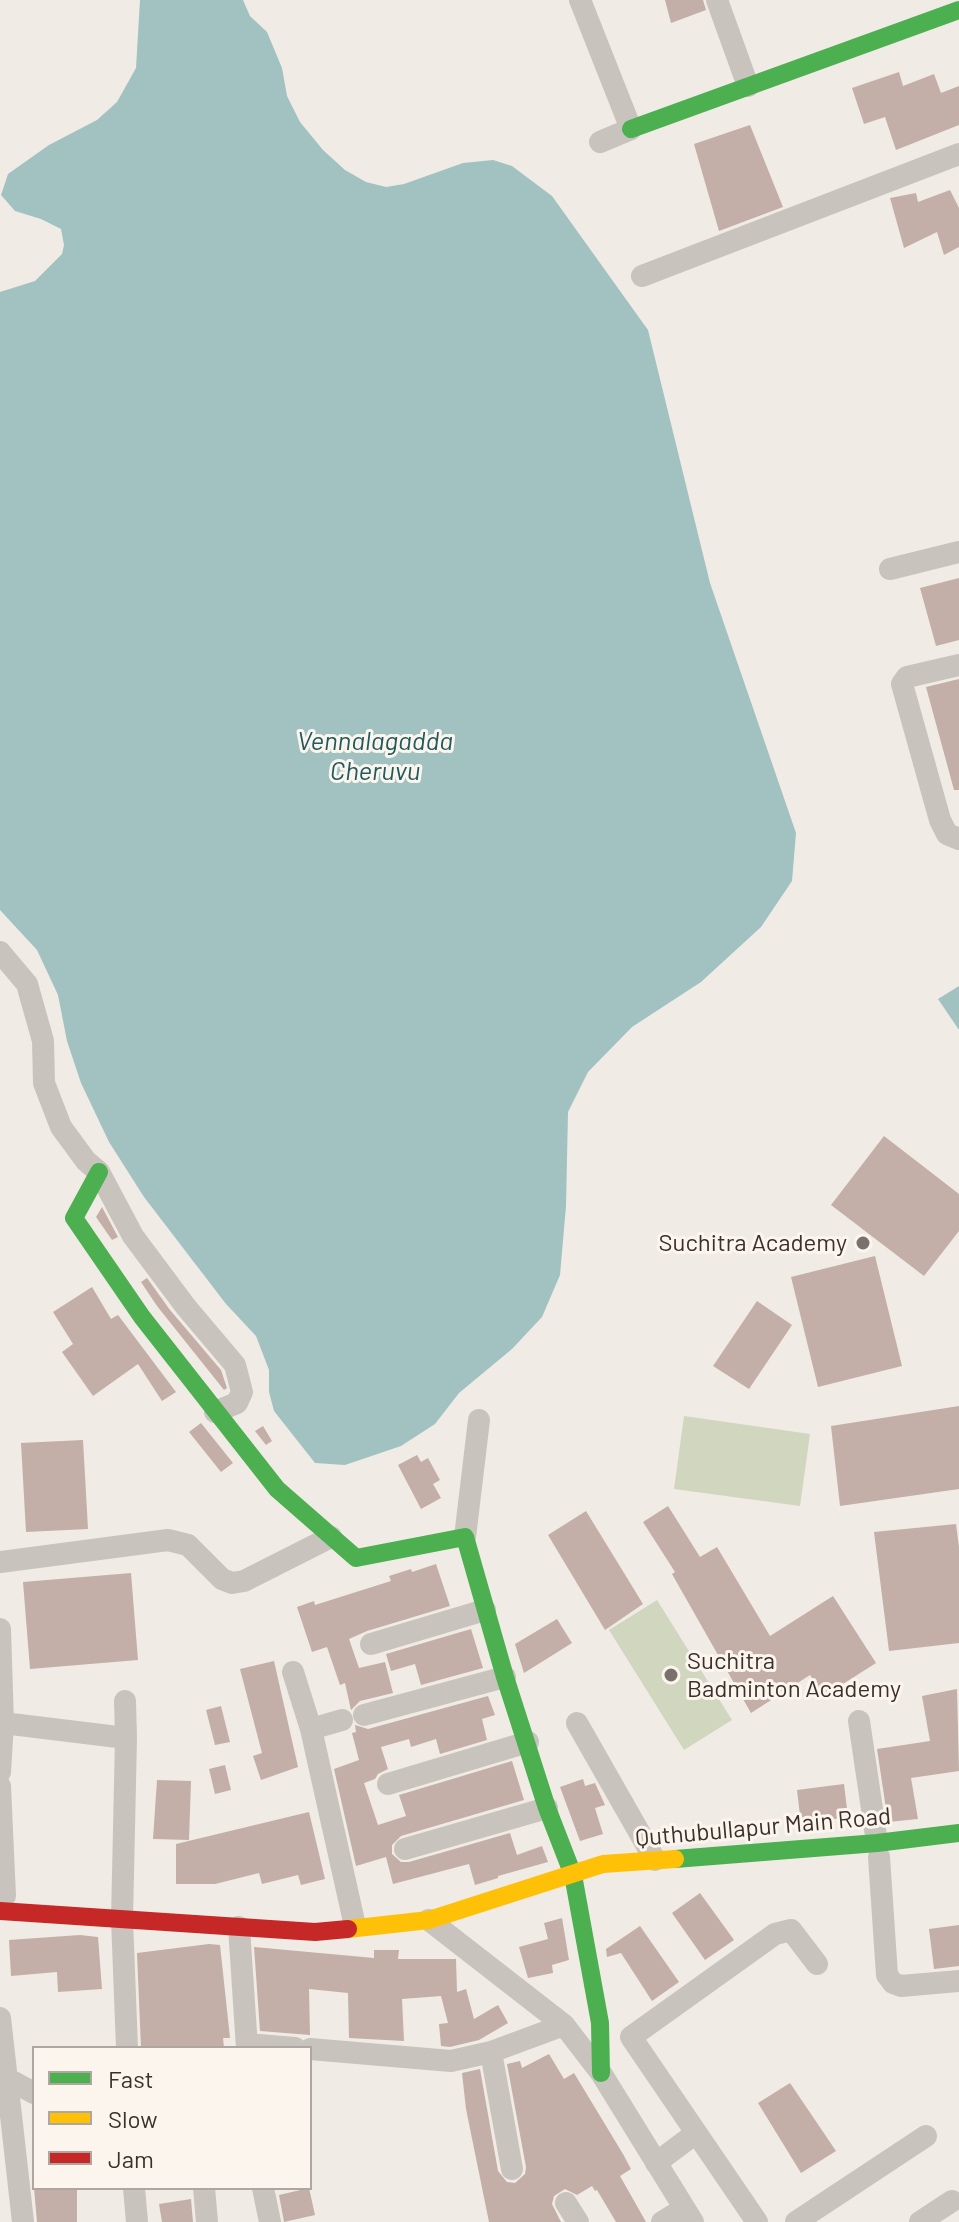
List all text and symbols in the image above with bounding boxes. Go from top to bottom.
water label: Vennalagadda Cheruvu [297,725,453,786]
place label: Suchitra Academy [659,1229,847,1257]
marker: Suchitra Academy [854,1234,872,1252]
place label: Suchitra Badminton Academy [687,1647,901,1703]
marker: Suchitra Badminton Academy [662,1666,680,1684]
street label: Quthubullapur Main Road [634,1801,892,1853]
legend [32,2046,312,2190]
text: Fast [108,2064,153,2093]
text: Slow [108,2104,157,2133]
text: Jam [108,2144,154,2173]

